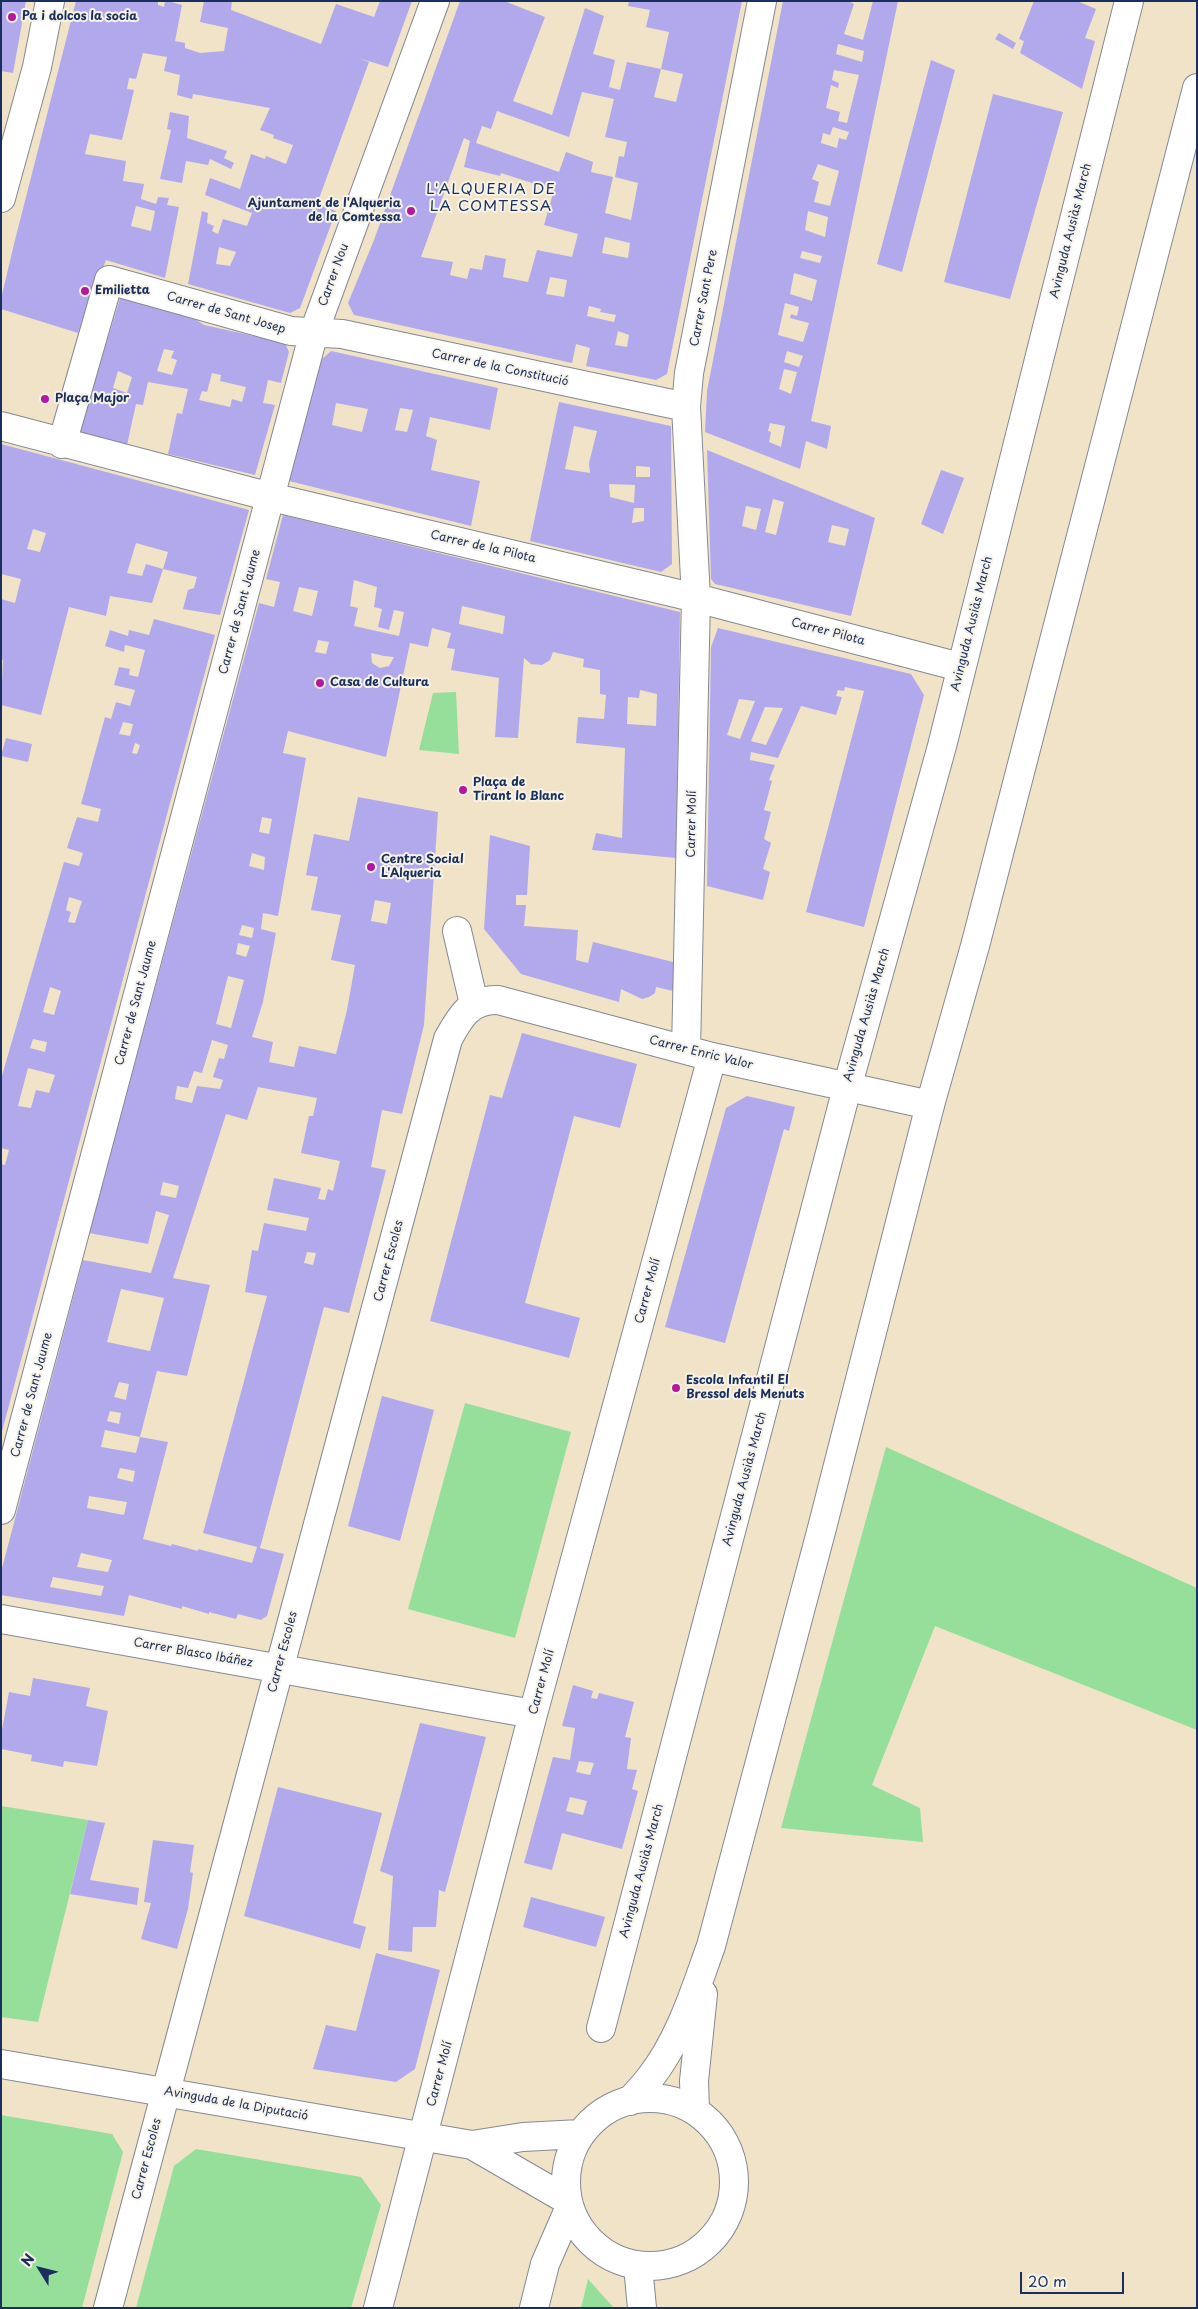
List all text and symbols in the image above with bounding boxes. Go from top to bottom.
place label: Pa i dolcos la socia [22,10,137,24]
marker: Pa i dolcos la socia [6,11,18,23]
street label: Avinguda Ausiàs March [1047,162,1095,300]
district label: L'ALQUERIA DE LA COMTESSA [425,181,557,216]
place label: Ajuntament de l'Alqueria de la Comtessa [248,197,401,225]
marker: Ajuntament de l'Alqueria de la Comtessa [405,205,417,217]
street label: Carrer Nou [316,242,352,308]
street label: Carrer Sant Pere [688,248,720,348]
place label: Emilietta [95,284,150,298]
marker: Emilietta [79,285,91,297]
street label: Carrer de Sant Josep [165,289,287,337]
street label: Carrer de la Constitució [430,346,570,390]
place label: Plaça Major [55,392,129,406]
marker: Plaça Major [39,393,51,405]
street label: Carrer de la Pilota [429,528,537,566]
street label: Carrer de Sant Jaume [216,548,264,676]
street label: Avinguda Ausiàs March [948,555,996,693]
street label: Carrer Pilota [790,615,866,649]
place label: Casa de Cultura [330,676,429,690]
marker: Casa de Cultura [314,677,326,689]
place label: Plaça de Tirant lo Blanc [473,776,564,804]
marker: Plaça de Tirant lo Blanc [457,784,469,796]
street label: Carrer Molí [684,790,700,858]
place label: Centre Social L'Alqueria [381,853,464,881]
marker: Centre Social L'Alqueria [365,861,377,873]
street label: Carrer de Sant Jaume [112,939,160,1067]
street label: Avinguda Ausiàs March [841,946,893,1084]
street label: Carrer Enric Valor [648,1033,754,1073]
street label: Carrer Escoles [371,1219,407,1303]
street label: Carrer Molí [632,1257,664,1325]
street label: Carrer de Sant Jaume [8,1331,56,1459]
place label: Escola Infantil El Bressol dels Menuts [686,1374,804,1402]
marker: Escola Infantil El Bressol dels Menuts [670,1382,682,1394]
street label: Avinguda Ausiàs March [720,1410,770,1548]
street label: Carrer Escoles [265,1610,301,1694]
street label: Carrer Blasco Ibáñez [132,1635,254,1671]
street label: Carrer Molí [526,1648,558,1716]
street label: Avinguda Ausiàs March [617,1802,667,1940]
street label: Carrer Molí [424,2040,456,2108]
street label: Avinguda de la Diputació [163,2084,309,2124]
street label: Carrer Escoles [129,2117,165,2201]
north arrow [15,2244,65,2294]
text: N [16,2249,39,2271]
scale bar [1023,2262,1127,2294]
text: 20 m [1028,2269,1067,2292]

